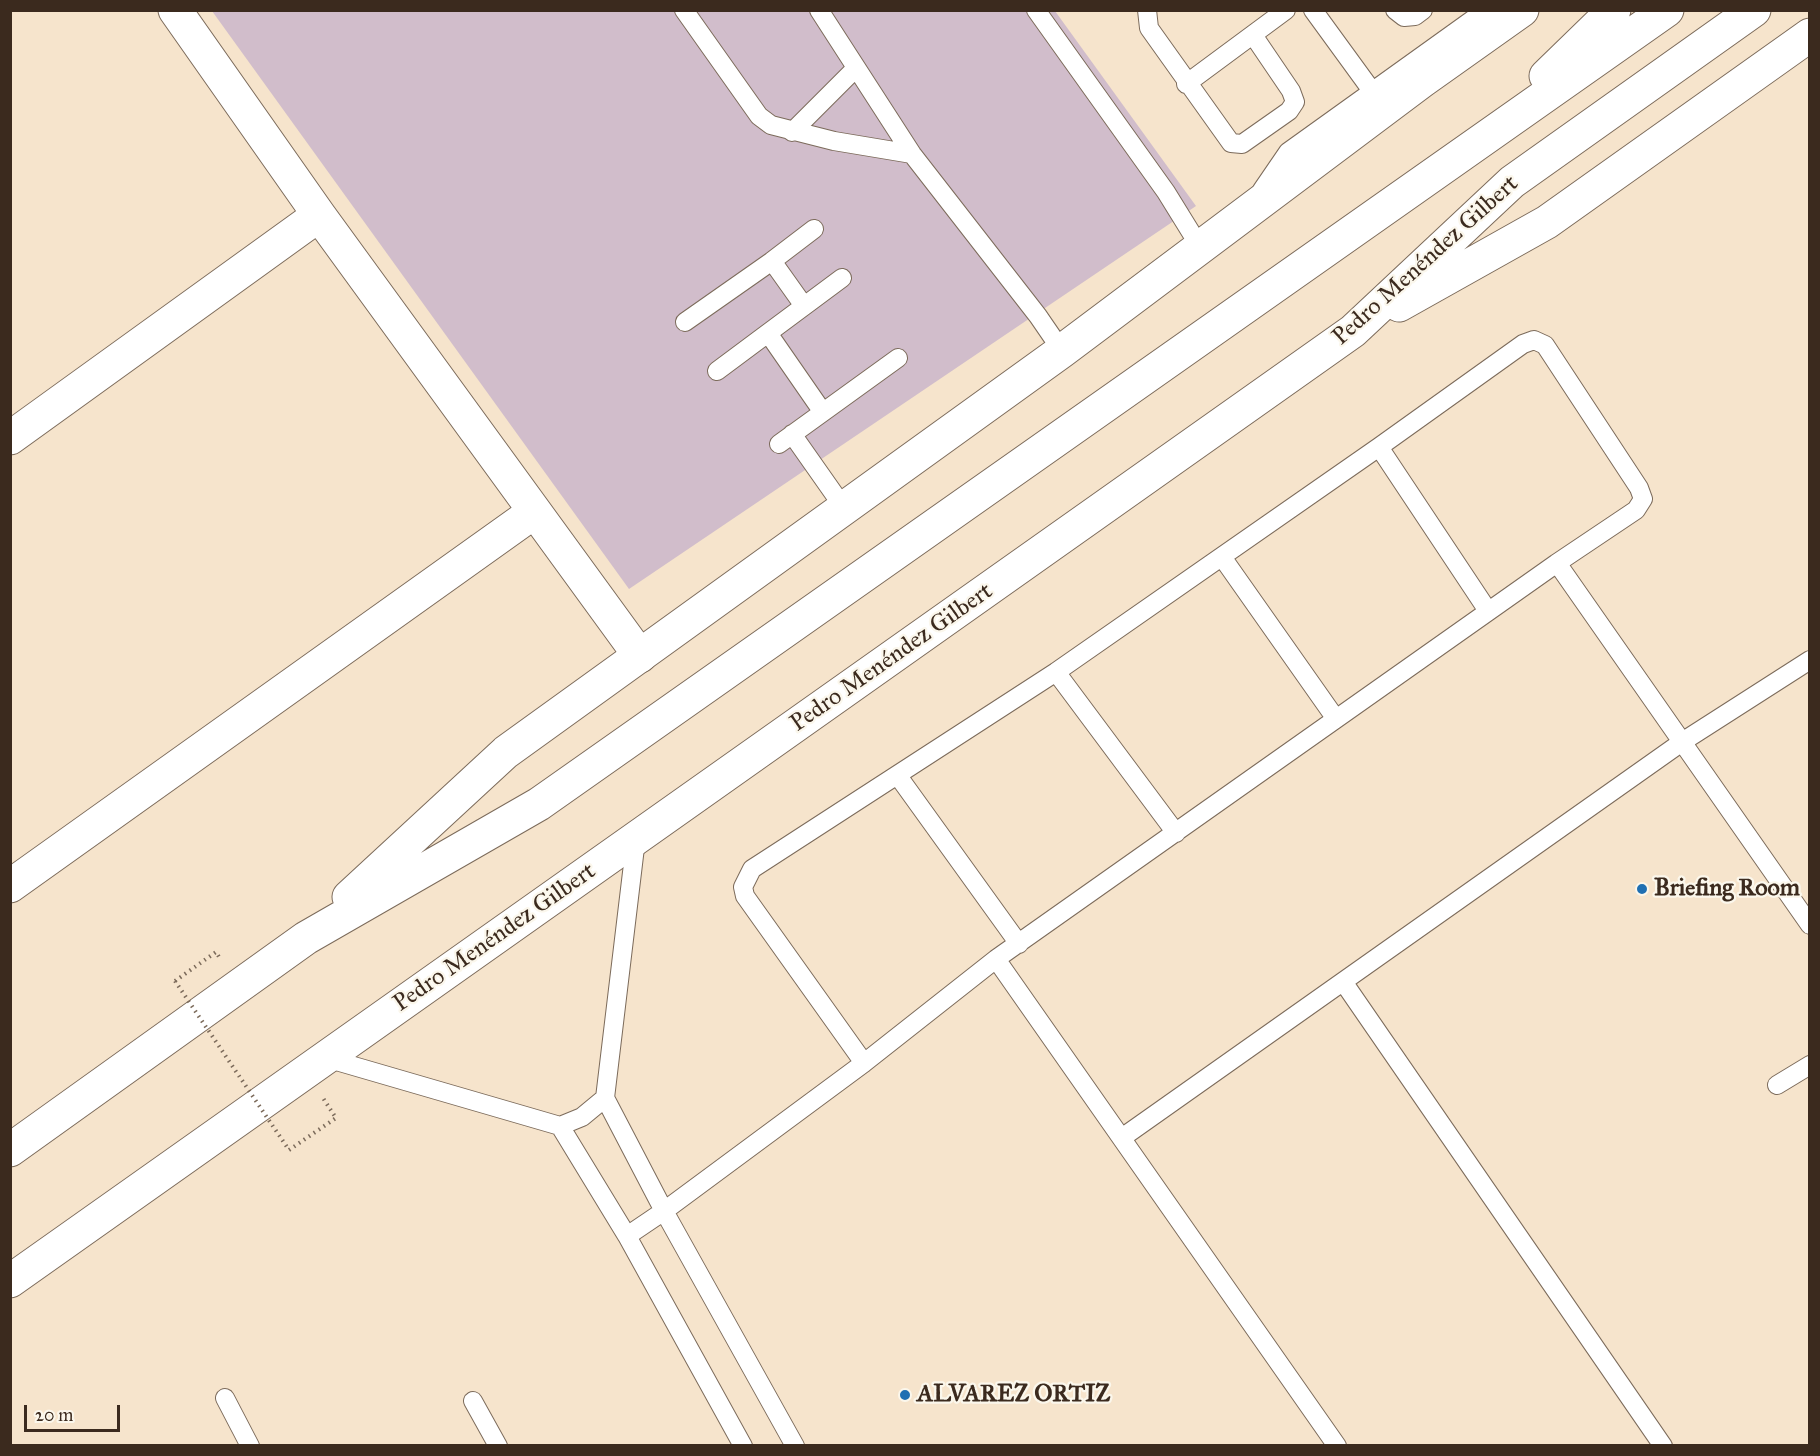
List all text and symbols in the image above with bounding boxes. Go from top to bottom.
street label: Pedro Menéndez Gilbert [1327,170,1525,352]
street label: Pedro Menéndez Gilbert [785,577,999,739]
street label: Pedro Menéndez Gilbert [388,857,602,1019]
place label: Briefing Room [1654,875,1800,903]
marker: Briefing Room [1635,882,1649,896]
place label: ALVAREZ ORTIZ [917,1381,1111,1409]
marker: ALVAREZ ORTIZ [898,1388,912,1402]
scale bar [27,1393,123,1431]
text: 20 m [35,1404,73,1426]

